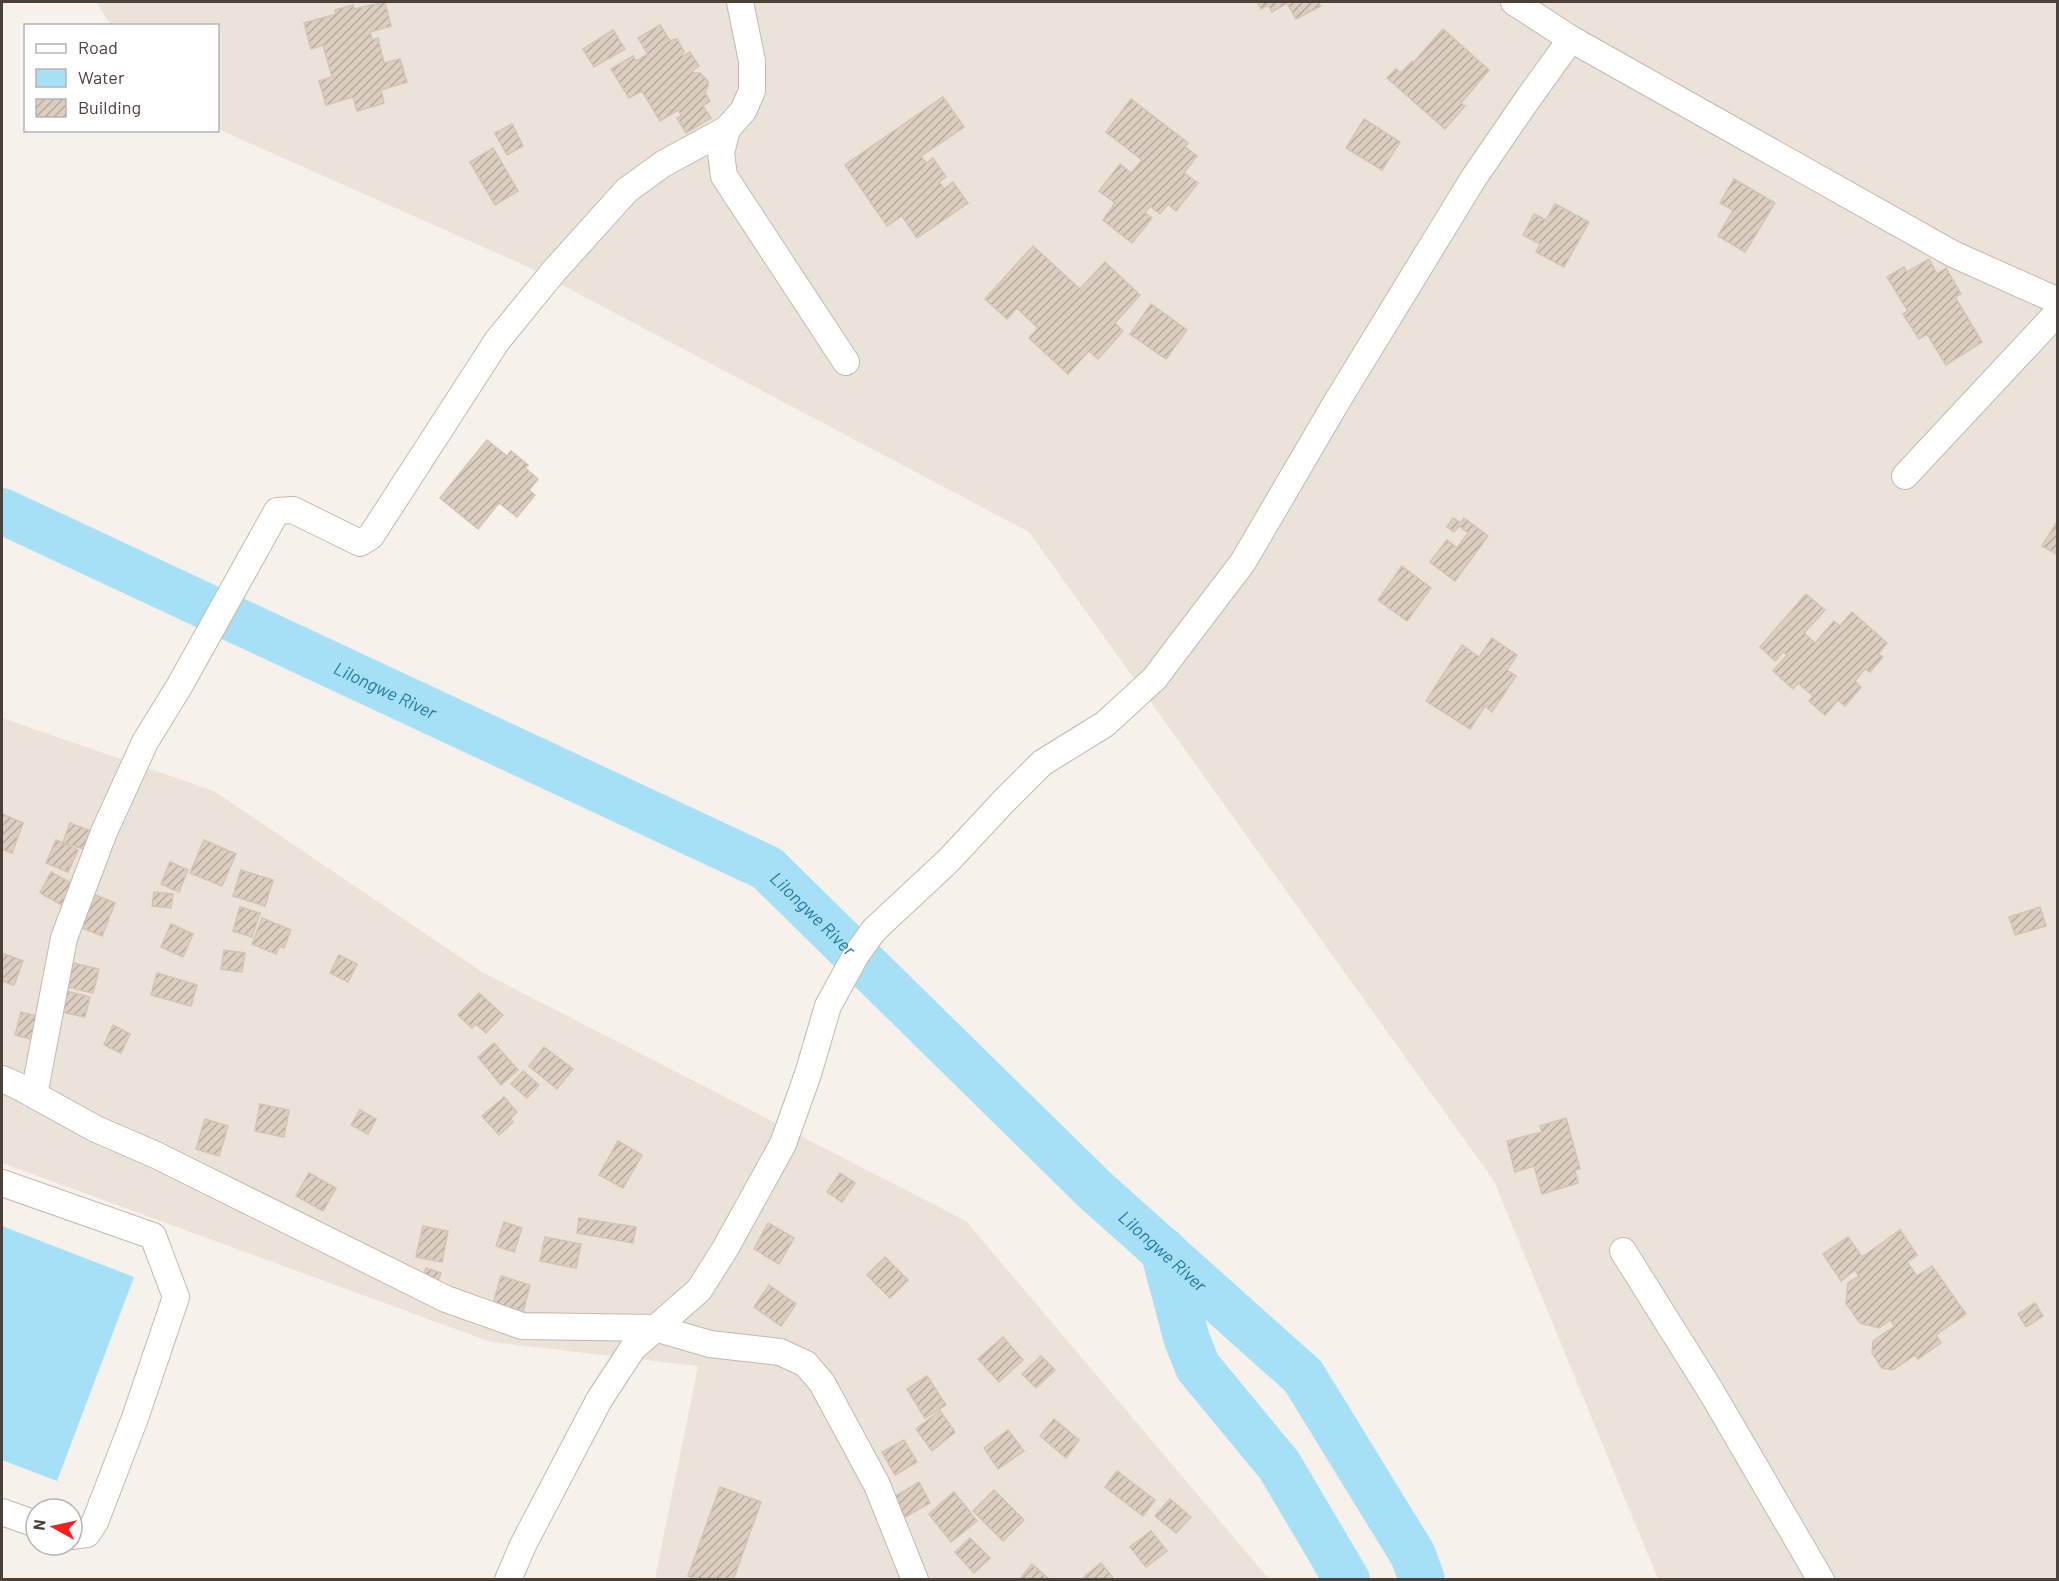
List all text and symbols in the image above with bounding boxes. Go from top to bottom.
legend [24,24,219,132]
text: Road [78,36,118,58]
text: Water [78,66,125,88]
text: Building [78,96,141,118]
water label: Lilongwe River [331,657,441,724]
water label: Lilongwe River [766,867,861,960]
water label: Lilongwe River [1114,1206,1212,1296]
north arrow [24,1497,84,1557]
text: N [29,1518,49,1531]

